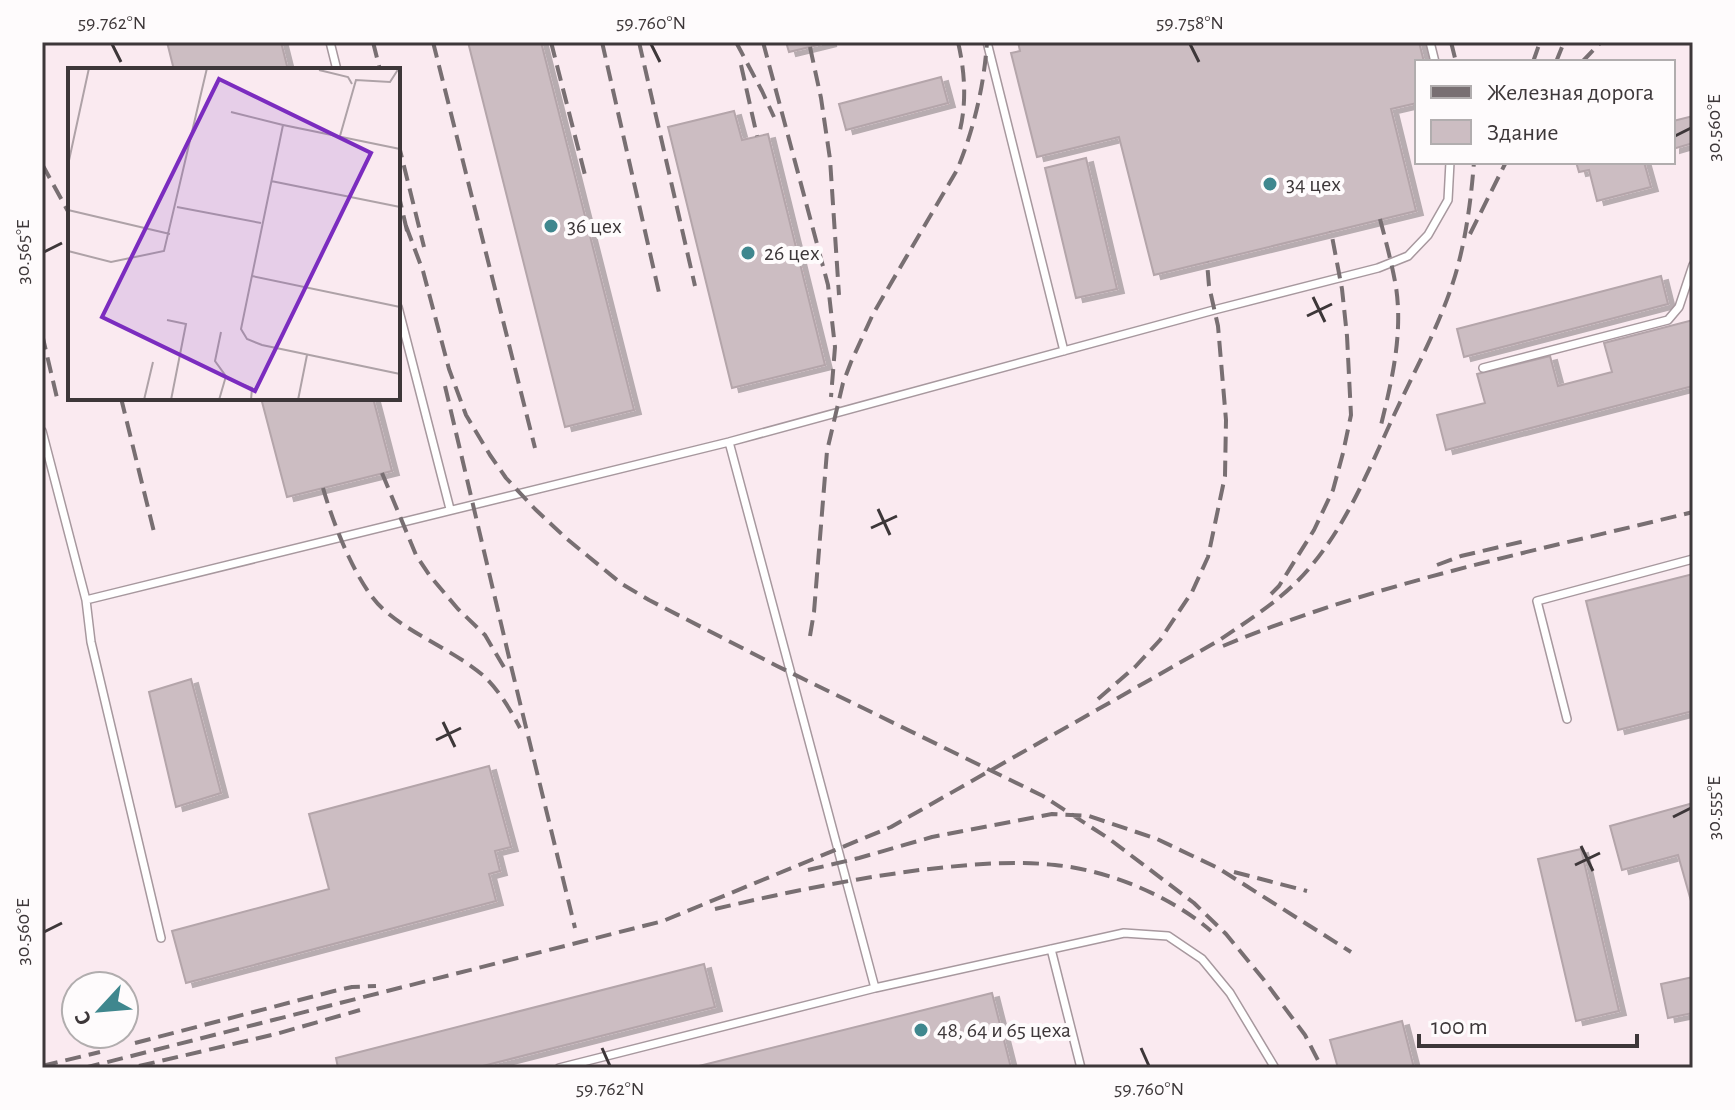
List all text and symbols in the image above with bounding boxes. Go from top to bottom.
text: 59.762°N [78,13,146,33]
text: 59.760°N [616,13,686,33]
text: 59.758°N [1156,13,1224,33]
legend [1415,60,1675,164]
inset map [68,68,400,400]
text: Железная дорога [1487,81,1654,105]
text: 30.560°E [1704,94,1724,162]
text: Здание [1487,121,1558,145]
place label: 34 цех [1286,173,1341,195]
marker: 34 цех [1261,175,1279,193]
place label: 36 цех [567,215,622,237]
marker: 36 цех [542,217,560,235]
text: 30.565°E [13,219,33,285]
place label: 26 цех [764,242,820,264]
marker: 26 цех [739,244,757,262]
text: 30.555°E [1704,776,1724,840]
text: 30.560°E [13,898,33,966]
north arrow [60,970,140,1050]
scale bar [1419,998,1637,1048]
text: С [70,1008,95,1029]
text: 100 m [1431,1015,1488,1039]
place label: 48, 64 и 65 цеха [937,1019,1071,1041]
marker: 48, 64 и 65 цеха [912,1021,930,1039]
text: 59.762°N [576,1079,644,1099]
text: 59.760°N [1114,1079,1184,1099]

